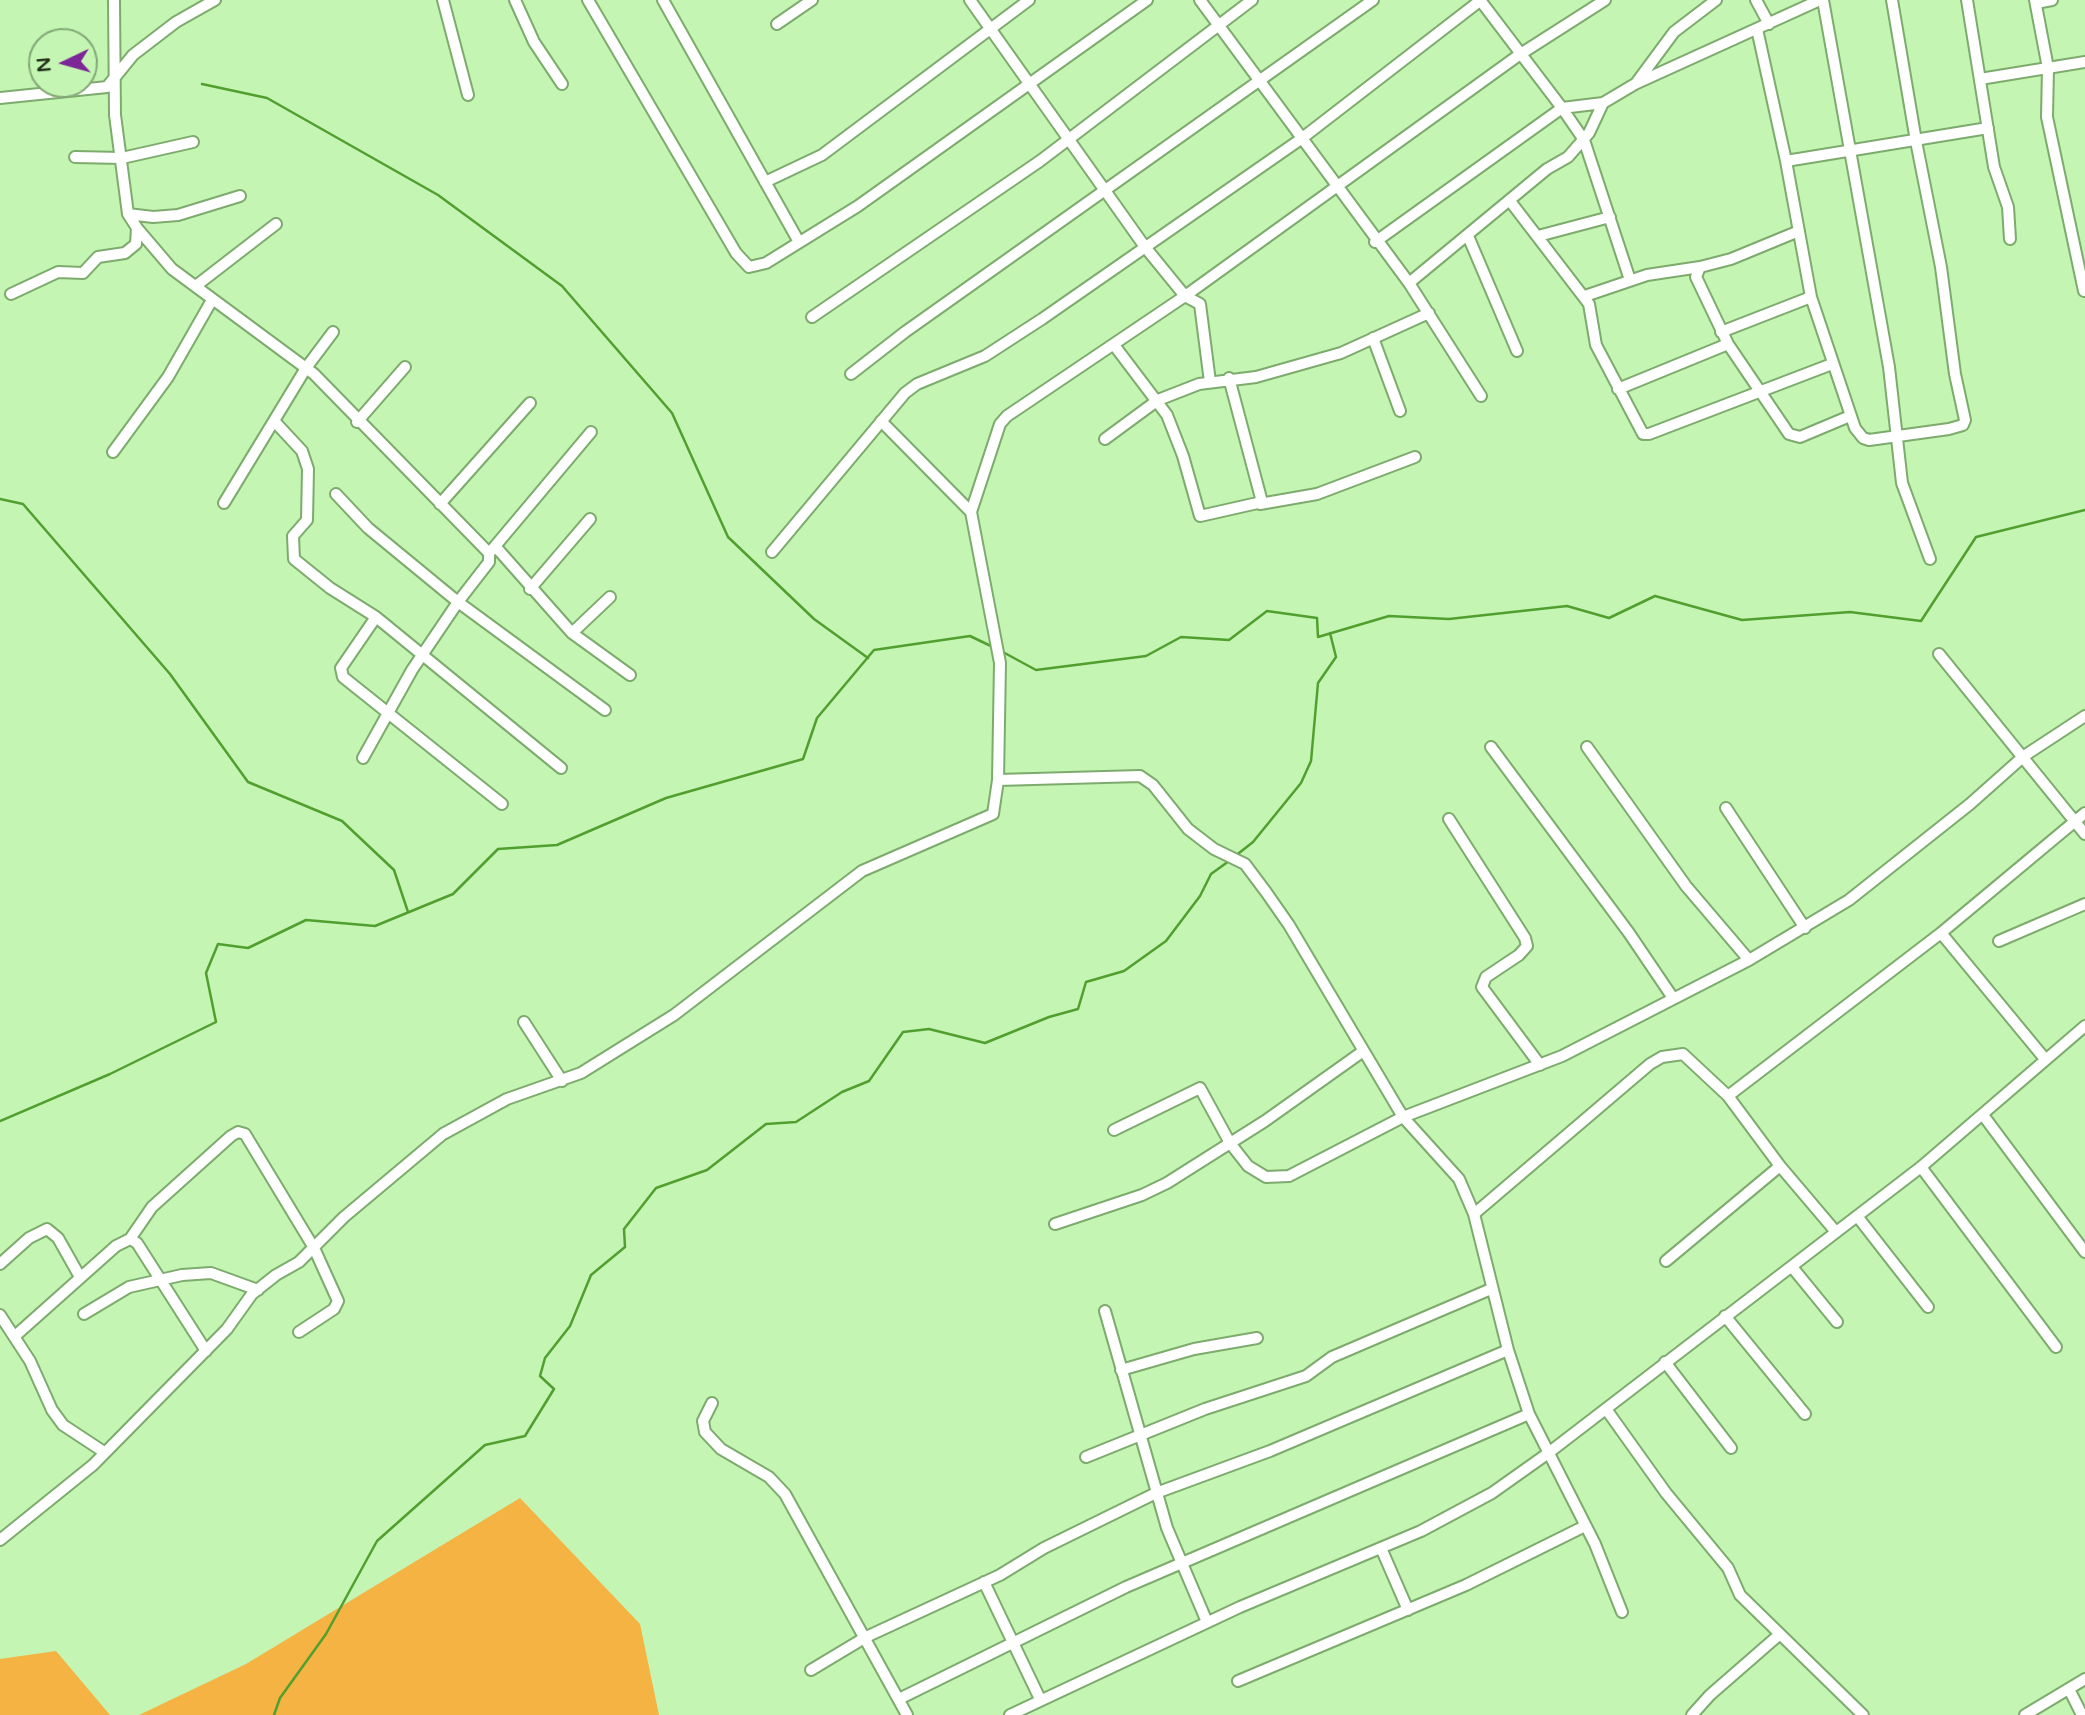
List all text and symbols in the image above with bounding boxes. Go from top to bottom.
north arrow [28,28,98,98]
text: N [32,56,56,73]

